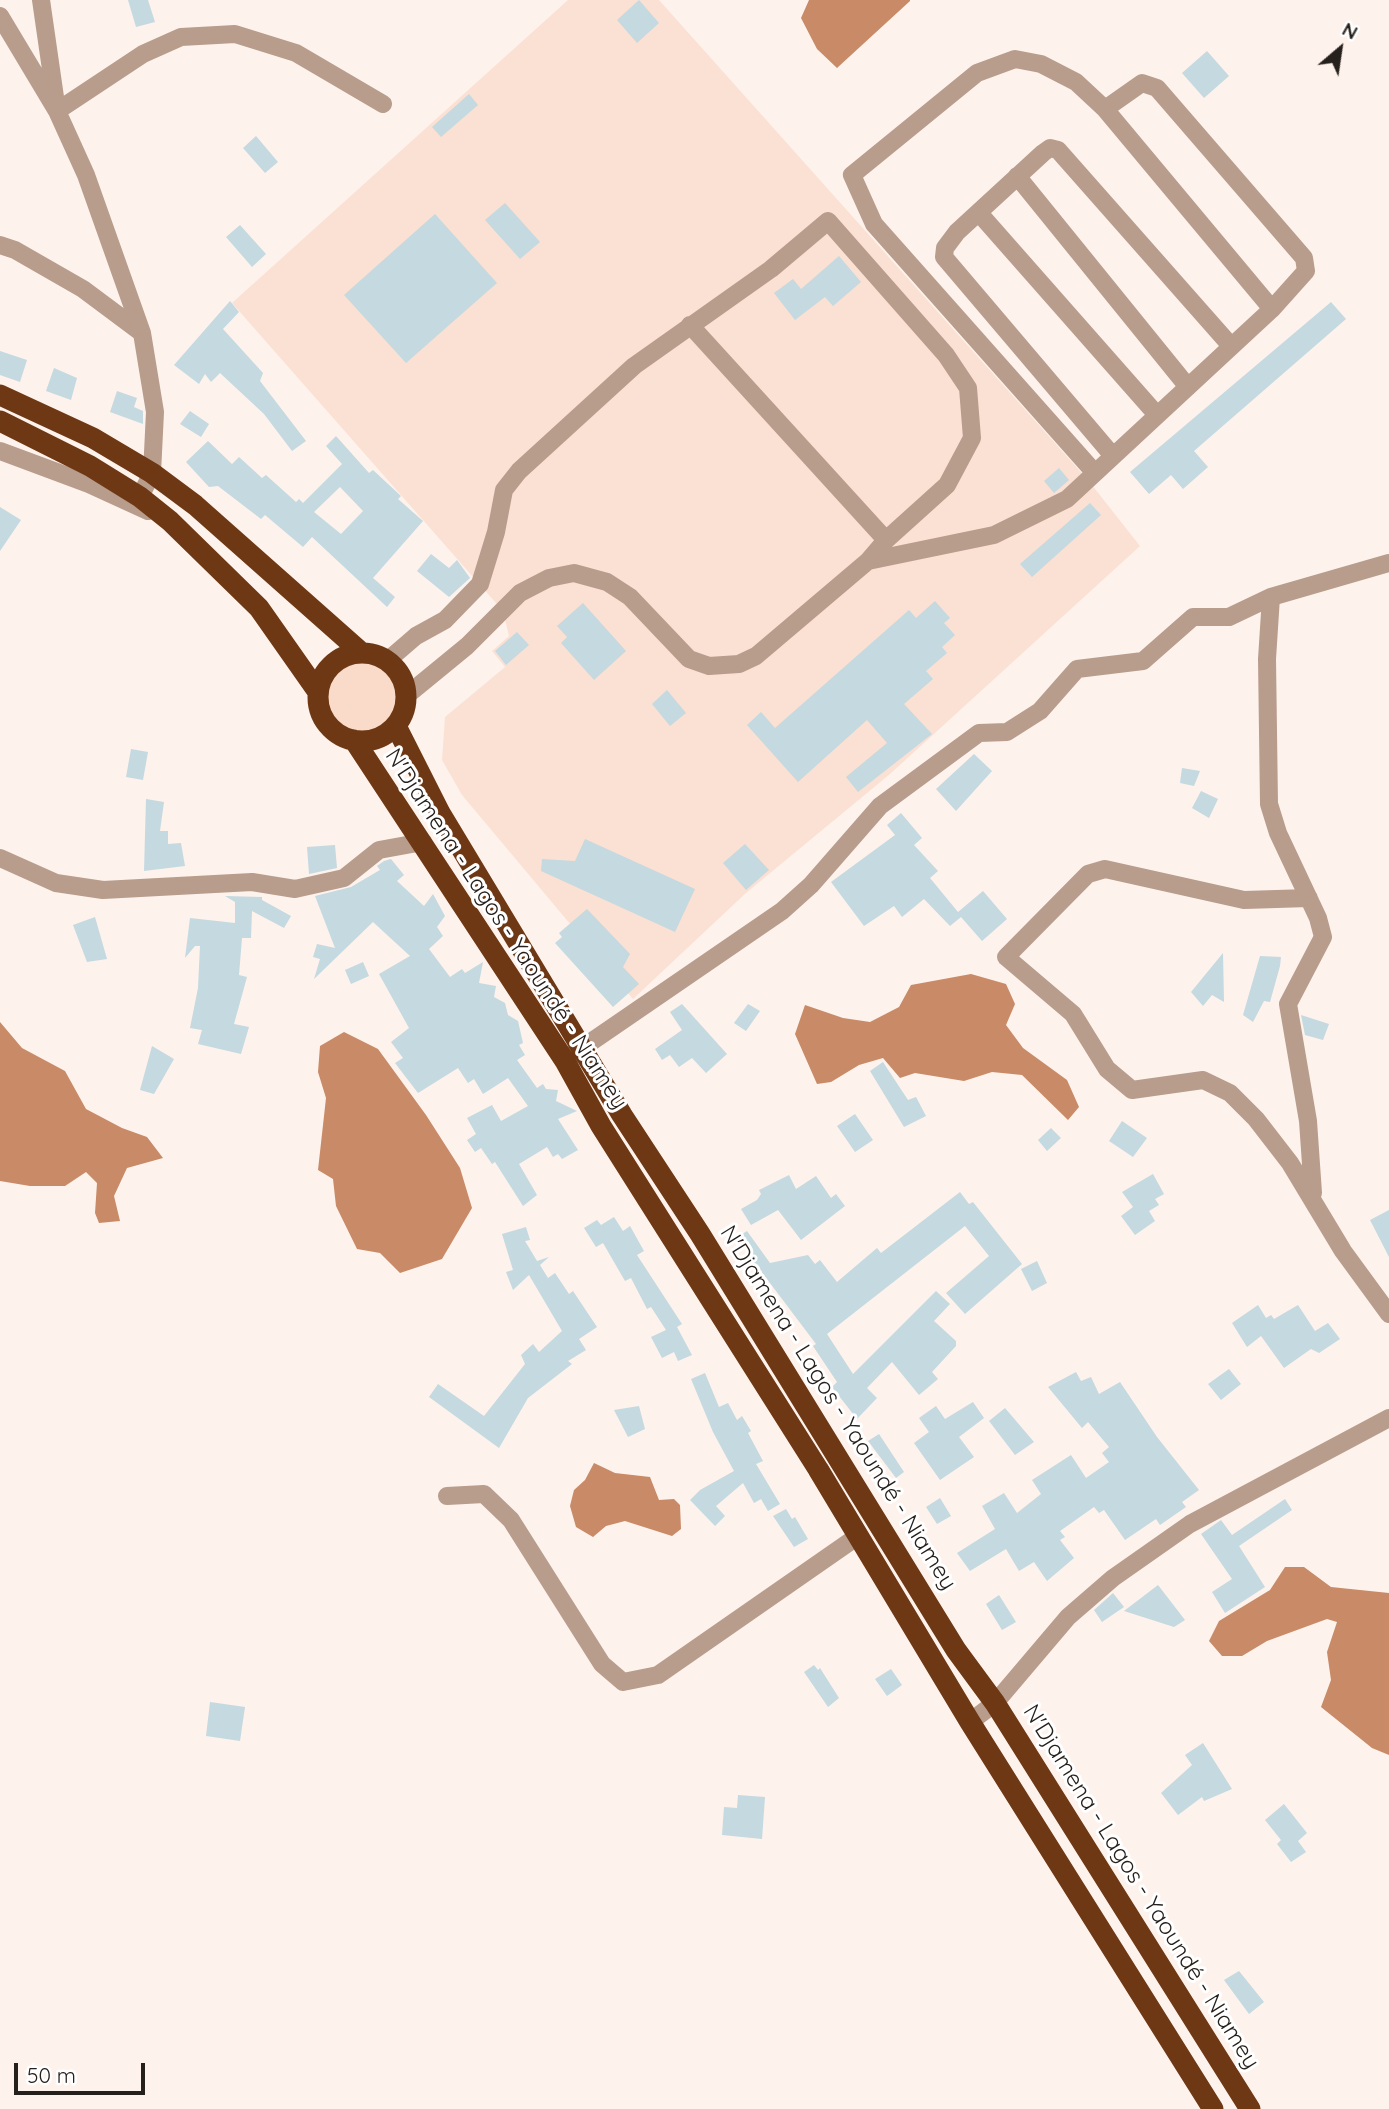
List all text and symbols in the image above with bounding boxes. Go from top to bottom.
north arrow [1305,14,1375,84]
text: N [1338,17,1362,45]
street label: N'Djamena - Lagos - Yaoundé - Niamey [379,744,633,1114]
street label: N'Djamena - Lagos - Yaoundé - Niamey [714,1221,962,1595]
street label: N'Djamena - Lagos - Yaoundé - Niamey [1017,1700,1265,2074]
scale bar [18,2050,149,2094]
text: 50 m [27,2062,76,2088]

